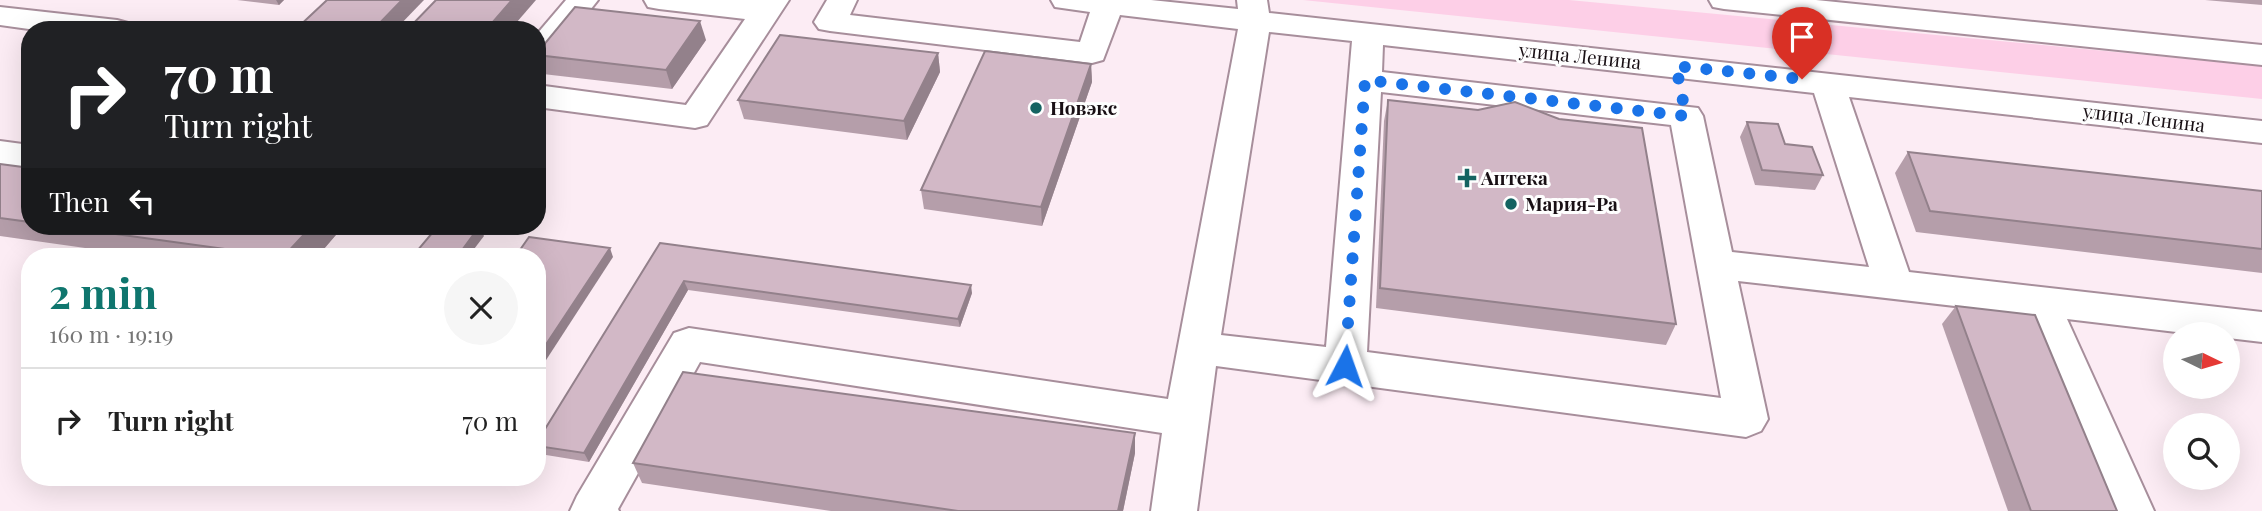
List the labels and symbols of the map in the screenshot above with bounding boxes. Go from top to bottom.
pin [1772,7,1832,79]
street label: улица Ленина [1517,36,1643,74]
place label: Новэкс [1050,94,1117,120]
street label: улица Ленина [2081,96,2207,137]
marker: Новэкс [1028,100,1044,116]
place label: Аптека [1480,164,1548,190]
marker: Аптека [1459,170,1475,186]
place label: Мария-Ра [1525,190,1618,216]
marker: Мария-Ра [1503,196,1519,212]
north arrow [2163,322,2240,399]
position arrow [1308,329,1382,403]

